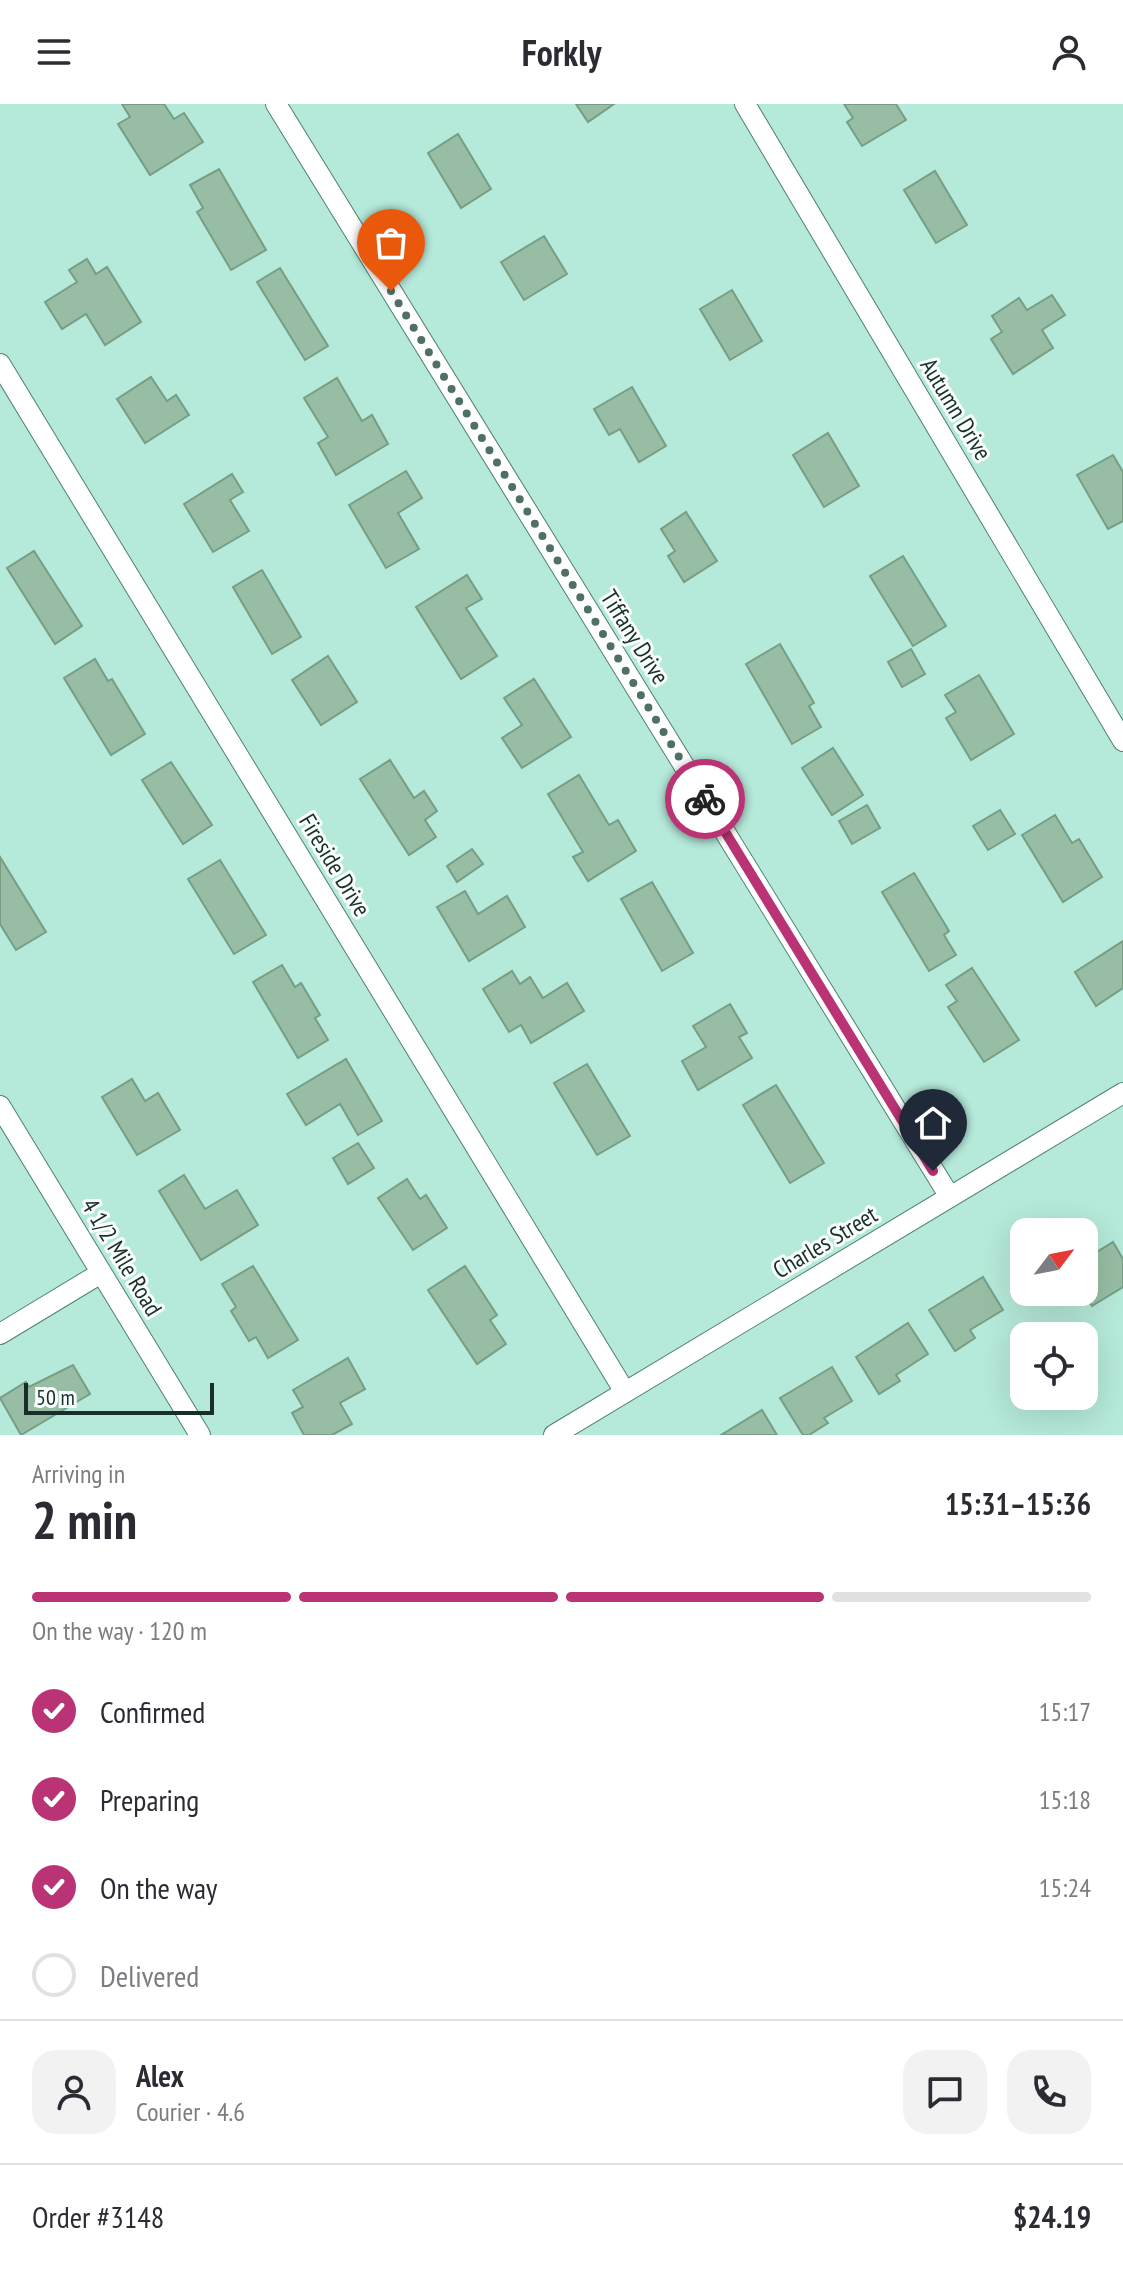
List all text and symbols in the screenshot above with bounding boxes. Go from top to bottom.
text: Forkly [522,29,601,76]
icon: menu [32,30,76,74]
icon: person [1047,30,1091,74]
pin [357,209,425,291]
icon: bag [369,221,413,265]
street label: Autumn Drive [913,352,999,466]
street label: Tiffany Drive [594,584,676,690]
courier [665,759,745,839]
icon: bike [683,777,727,821]
street label: Fireside Drive [292,808,378,922]
pin [899,1089,967,1171]
icon: home [911,1101,955,1145]
street label: 4 1/2 Mile Road [75,1193,169,1321]
street label: Charles Street [767,1199,883,1285]
north arrow [1010,1218,1098,1306]
map controls [1010,1218,1098,1410]
button: locate [1010,1322,1098,1410]
scale bar [24,1379,214,1415]
text: 50 m [36,1383,75,1411]
text: Arriving in [32,1457,125,1490]
text: 15:31–15:36 [945,1484,1091,1523]
text: 2 min [32,1486,137,1553]
text: On the way · 120 m [32,1614,207,1647]
icon: check [32,1689,76,1733]
text: Confirmed [100,1692,205,1731]
text: 15:17 [1039,1695,1091,1728]
icon: check [32,1777,76,1821]
text: Preparing [100,1780,199,1819]
text: 15:18 [1039,1783,1091,1816]
icon: check [32,1865,76,1909]
text: On the way [100,1868,217,1907]
text: 15:24 [1039,1871,1091,1904]
text: Delivered [100,1956,199,1995]
button: person [32,2050,116,2134]
button: chat [903,2050,987,2134]
button: phone [1007,2050,1091,2134]
text: Alex [136,2056,184,2095]
text: Courier · 4.6 [136,2095,245,2128]
text: Order #3148 [32,2197,164,2236]
text: $24.19 [1013,2197,1091,2236]

